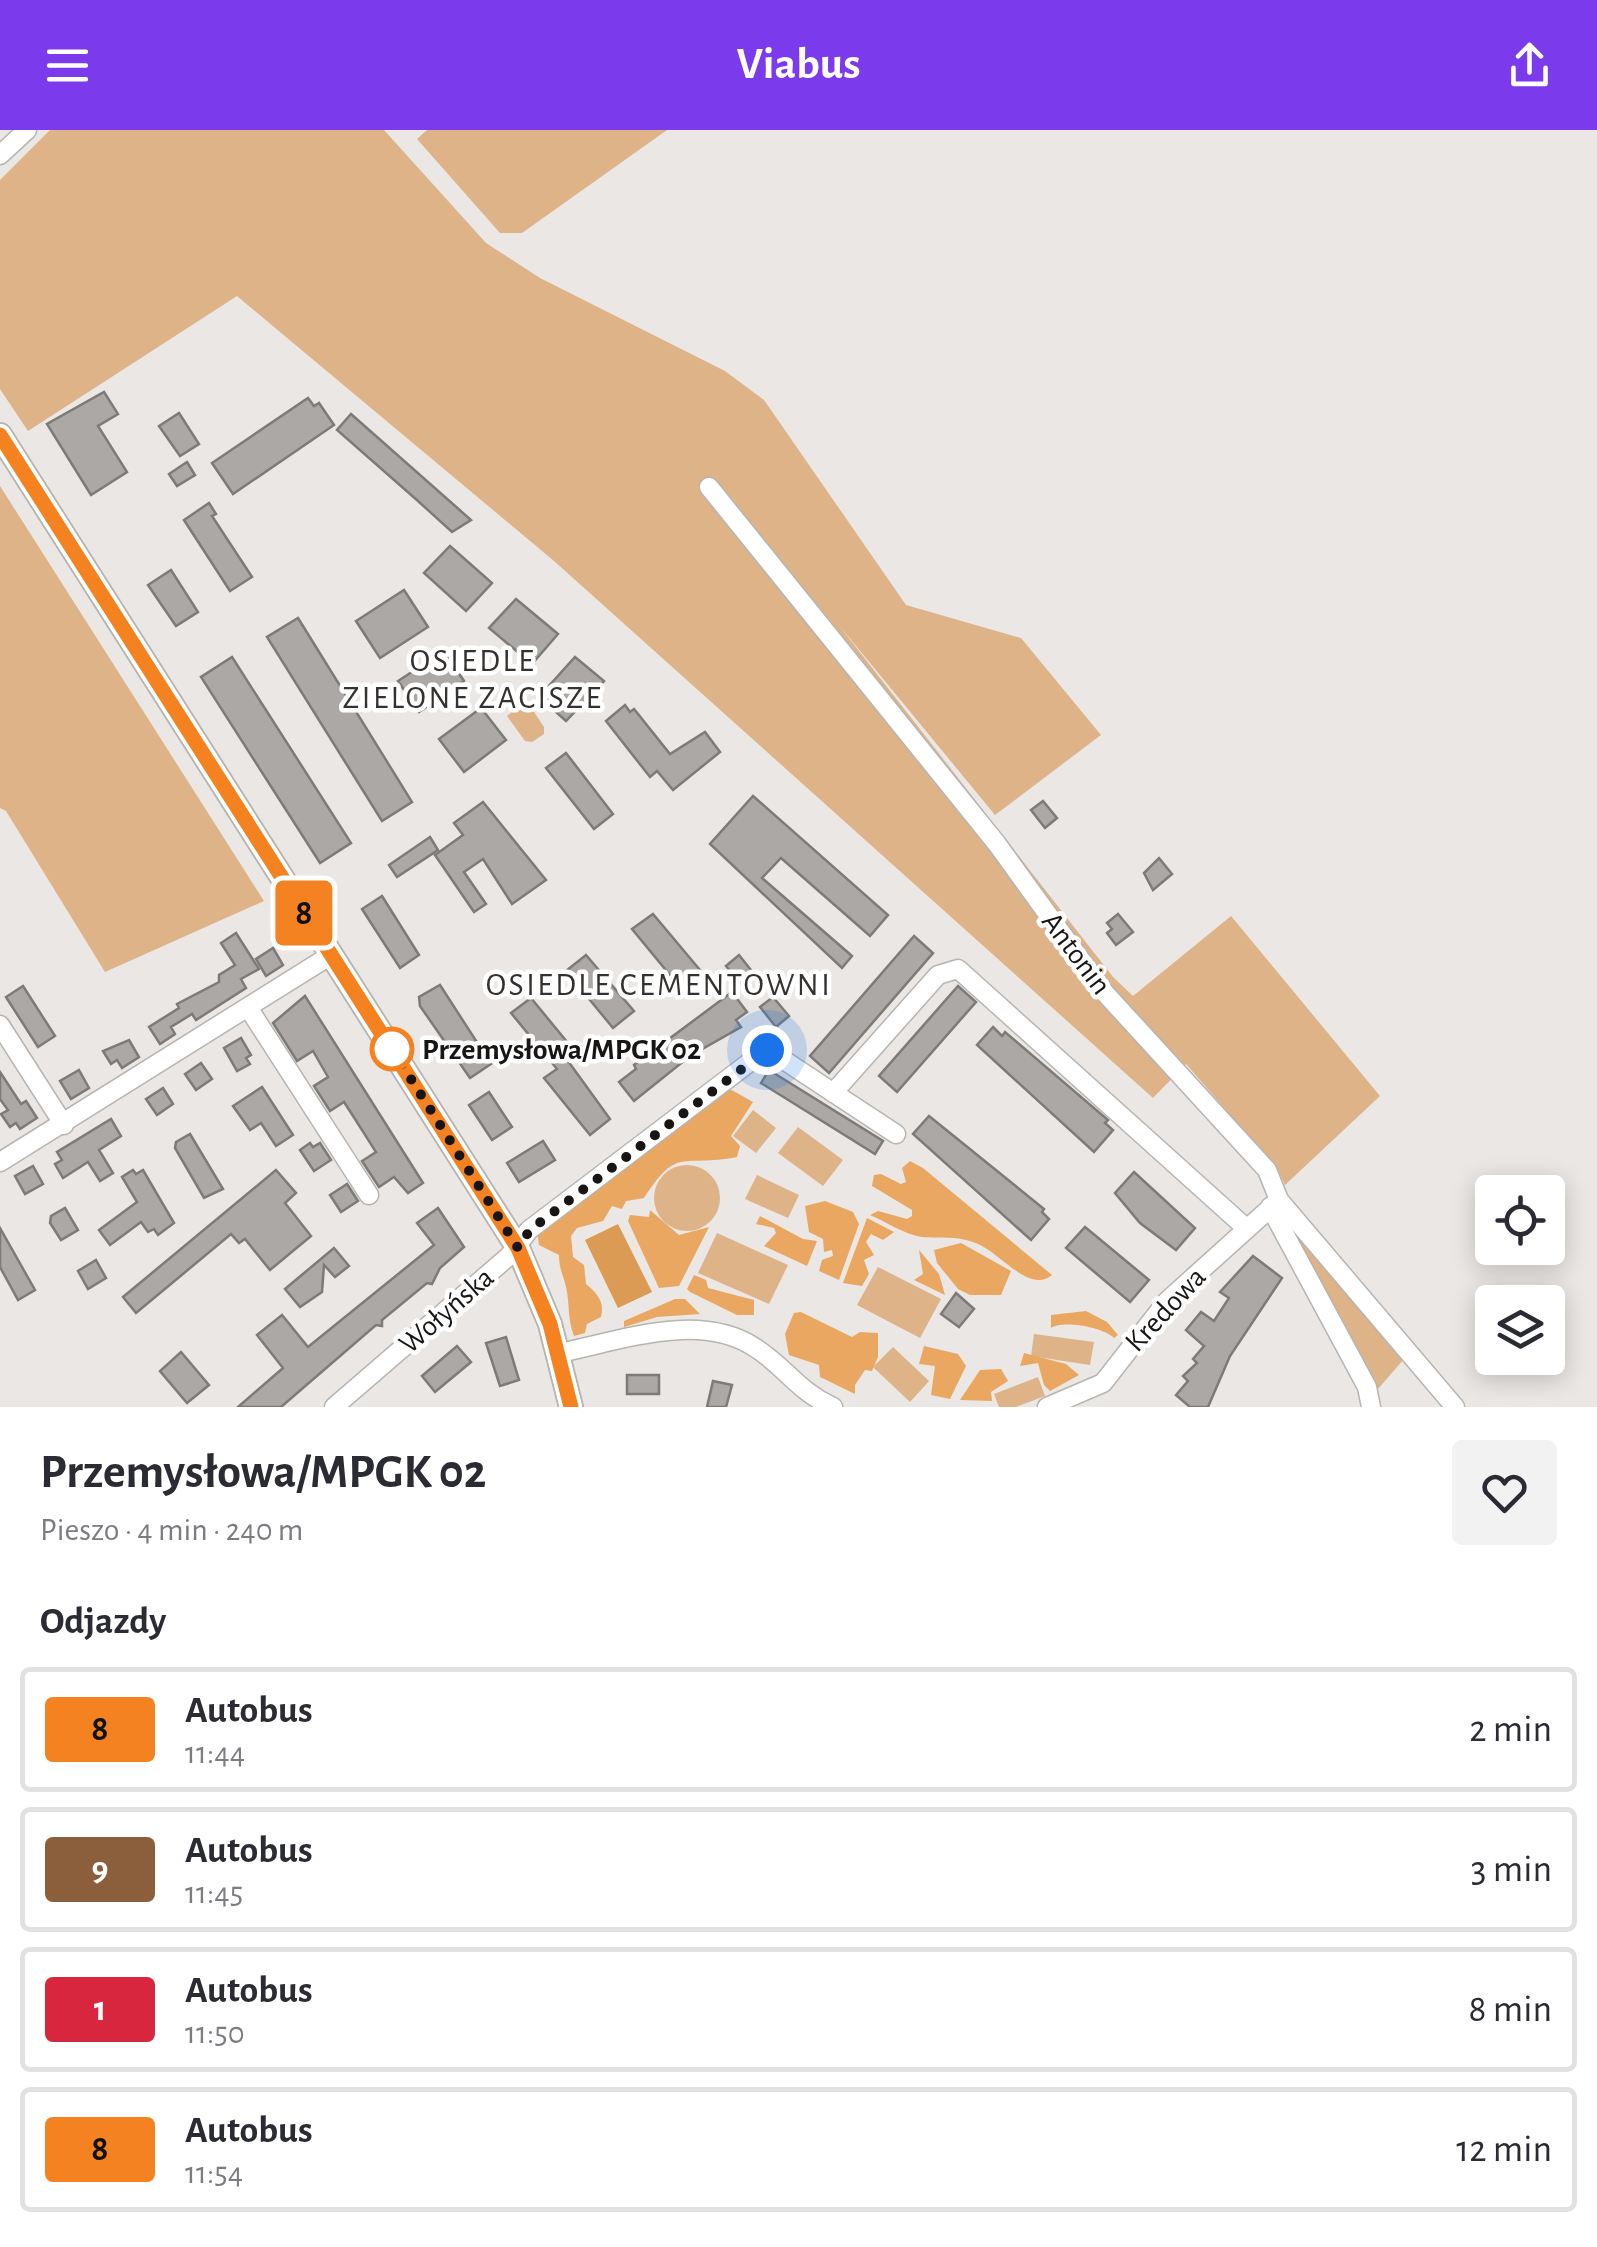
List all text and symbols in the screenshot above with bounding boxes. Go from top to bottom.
icon: menu [40,38,95,93]
icon: share [1502,38,1557,93]
text: Viabus [736,42,861,87]
district label: OSIEDLE ZIELONE ZACISZE [342,645,604,714]
line badge: 8 [272,880,336,946]
text: 8 [295,896,313,931]
street label: Antonin [1036,907,1117,1000]
district label: OSIEDLE CEMENTOWNI [486,969,832,1001]
your location [742,1025,792,1075]
marker: Przemysłowa/MPGK 02 [371,1028,413,1070]
place label: Przemysłowa/MPGK 02 [422,1035,701,1065]
map controls [1475,1175,1565,1375]
button: locate [1475,1175,1565,1265]
street label: Wołyńska [394,1262,500,1360]
street label: Kredowa [1120,1262,1212,1358]
button: layers [1475,1285,1565,1375]
button: heart [1452,1440,1557,1545]
text: Przemysłowa/MPGK 02 [40,1449,486,1497]
text: Pieszo · 4 min · 240 m [40,1514,303,1546]
text: Odjazdy [40,1603,166,1641]
text: Autobus [185,1692,313,1730]
text: 2 min [1469,1711,1552,1749]
text: 8 [91,1712,109,1747]
text: 11:44 [185,1737,245,1769]
text: Autobus [185,1832,313,1870]
text: 3 min [1471,1851,1552,1889]
text: 9 [92,1852,108,1887]
text: 11:45 [185,1877,243,1909]
text: Autobus [185,1972,313,2010]
text: 8 min [1469,1991,1552,2029]
text: 1 [94,1992,106,2027]
text: 11:50 [185,2017,245,2049]
text: Autobus [185,2112,313,2150]
text: 12 min [1456,2131,1552,2169]
text: 8 [91,2132,109,2167]
text: 11:54 [185,2157,243,2189]

